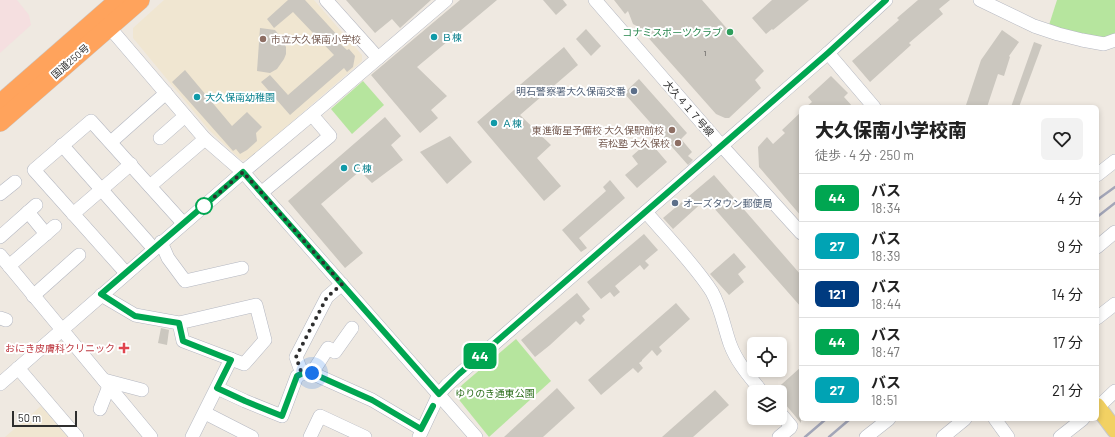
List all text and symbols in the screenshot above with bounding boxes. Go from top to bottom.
place label: コナミスポーツクラブ [622,26,722,38]
marker: コナミスポーツクラブ [725,27,735,37]
place label: Ｂ棟 [442,31,462,43]
marker: Ｂ棟 [429,32,439,42]
place label: 市立大久保南小学校 [271,33,361,45]
marker: 市立大久保南小学校 [258,34,268,44]
street label: 国道250号 [49,41,91,81]
house number: 1 [704,48,707,58]
street label: 大久４１７号線 [662,78,716,138]
place label: 明石警察署大久保南交番 [516,85,626,97]
marker: 明石警察署大久保南交番 [629,86,639,96]
place label: 大久保南幼稚園 [205,91,275,103]
marker: 大久保南幼稚園 [192,92,202,102]
place label: Ａ棟 [502,117,522,129]
marker: Ａ棟 [489,118,499,128]
text: 大久保南小学校南 [815,118,967,141]
button: heart [1041,118,1083,160]
place label: 東進衛星予備校 大久保駅前校 [532,124,664,136]
marker: 東進衛星予備校 大久保駅前校 [667,125,677,135]
place label: 若松塾 大久保校 [598,137,670,149]
marker: 若松塾 大久保校 [673,138,683,148]
text: 徒歩 · 4 分 · 250 m [815,147,914,163]
place label: Ｃ棟 [352,162,372,174]
marker: Ｃ棟 [339,163,349,173]
text: バス [871,181,901,199]
text: 44 [829,189,845,206]
text: 4 分 [1057,189,1083,207]
unlabelled marker [195,197,213,215]
place label: オーズタウン郵便局 [683,197,773,209]
marker: オーズタウン郵便局 [670,198,680,208]
text: 18:34 [871,200,901,216]
text: バス [871,229,901,247]
text: 27 [830,237,844,254]
text: 9 分 [1057,237,1083,255]
text: 18:39 [871,248,900,264]
text: バス [871,277,901,295]
text: 121 [828,285,846,302]
text: 14 分 [1051,285,1083,303]
text: 18:44 [871,296,901,312]
text: バス [871,325,901,343]
text: 44 [829,333,845,350]
text: 17 分 [1053,333,1083,351]
map controls [747,337,787,425]
button: locate [747,337,787,377]
place label: おにき皮膚科クリニック [5,342,115,354]
marker: おにき皮膚科クリニック [118,342,130,354]
line badge: 44 [462,343,498,369]
text: 18:47 [871,344,900,360]
text: 44 [472,347,488,364]
your location [302,363,322,383]
text: バス [871,373,901,391]
text: 27 [830,381,844,398]
text: 21 分 [1052,381,1083,399]
button: layers [747,385,787,425]
park label: ゆりのき通東公園 [455,387,535,399]
text: 18:51 [871,392,898,408]
scale bar [12,409,77,428]
text: 50 m [18,411,41,424]

